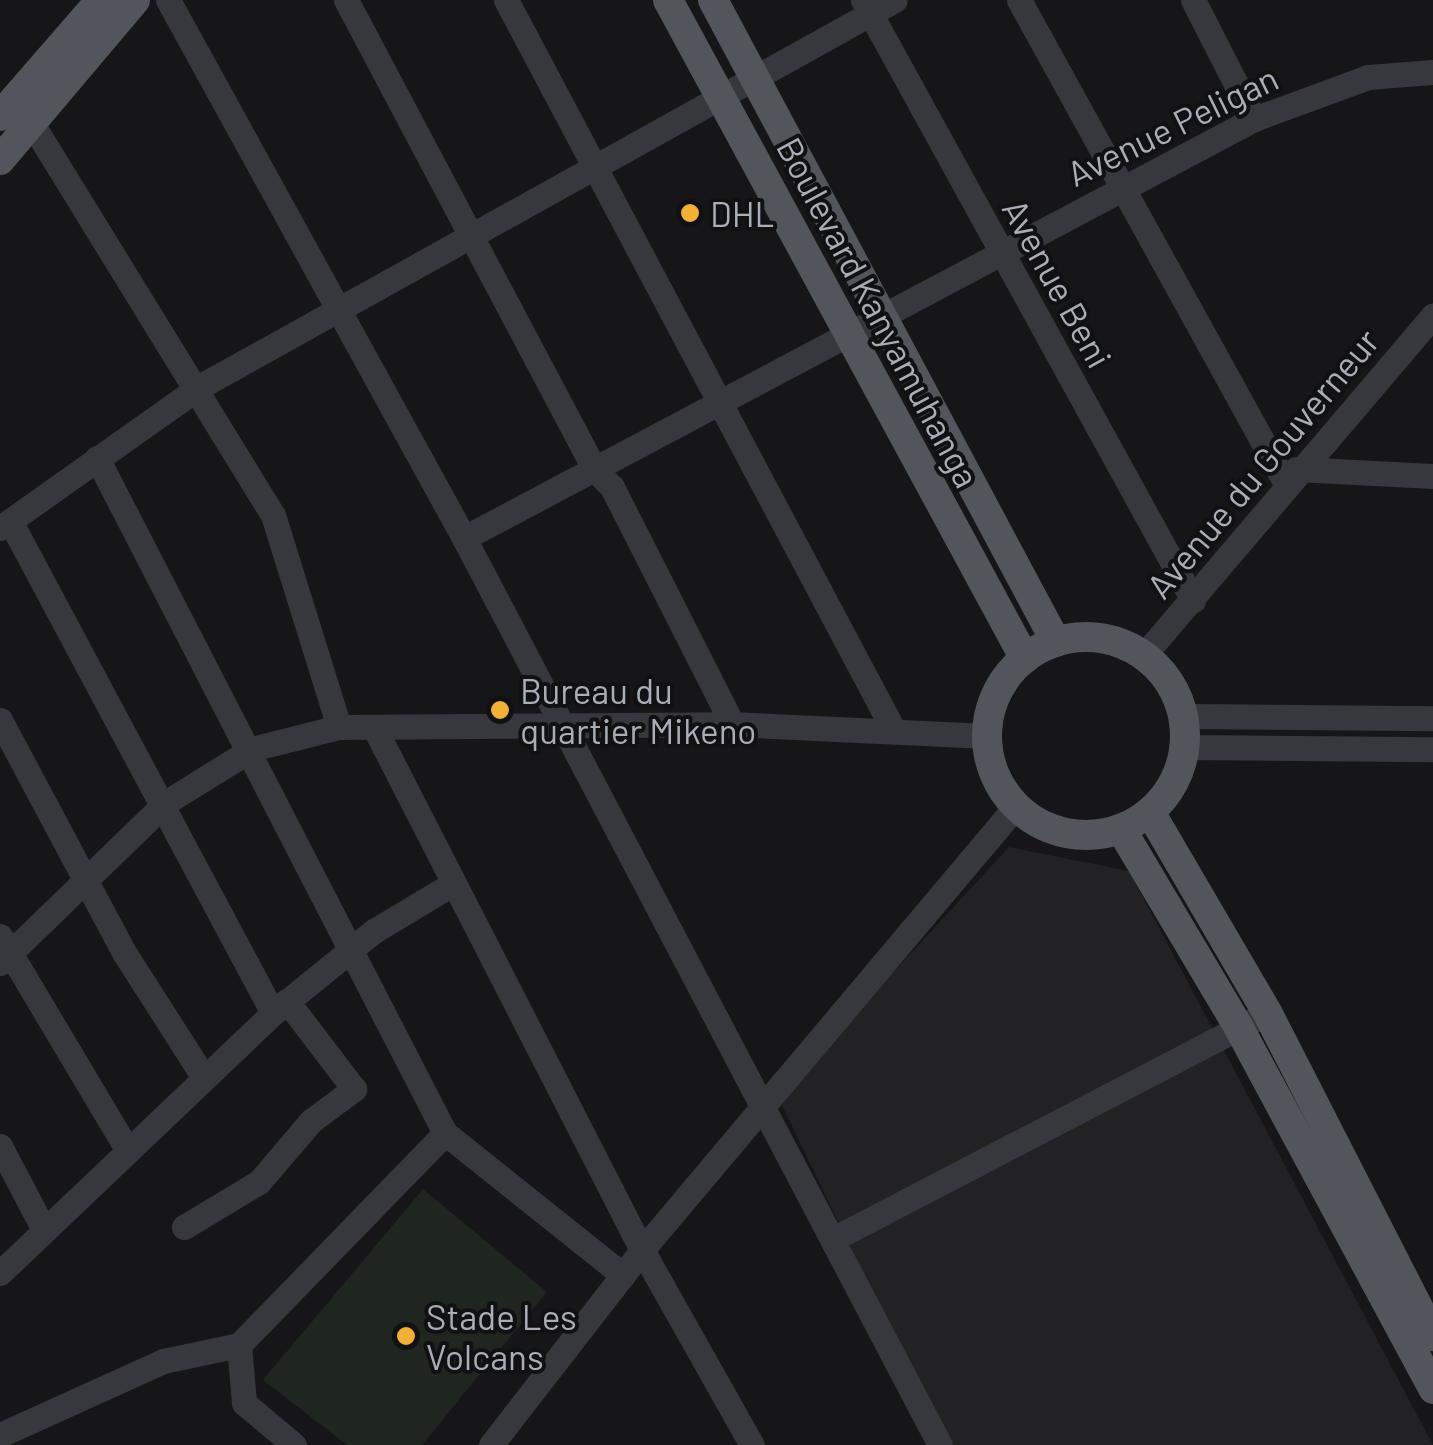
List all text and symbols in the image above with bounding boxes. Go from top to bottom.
street label: Avenue Peligan [1060,56,1284,194]
street label: Boulevard Kanyamuhanga [769,130,989,494]
street label: Avenue Beni [994,191,1122,375]
place label: DHL [710,192,774,234]
marker: DHL [679,202,701,224]
street label: Avenue du Gouverneur [1137,320,1387,606]
place label: Bureau du quartier Mikeno [520,669,756,751]
marker: Bureau du quartier Mikeno [489,699,511,721]
place label: Stade Les Volcans [426,1295,577,1377]
marker: Stade Les Volcans [395,1325,417,1347]

